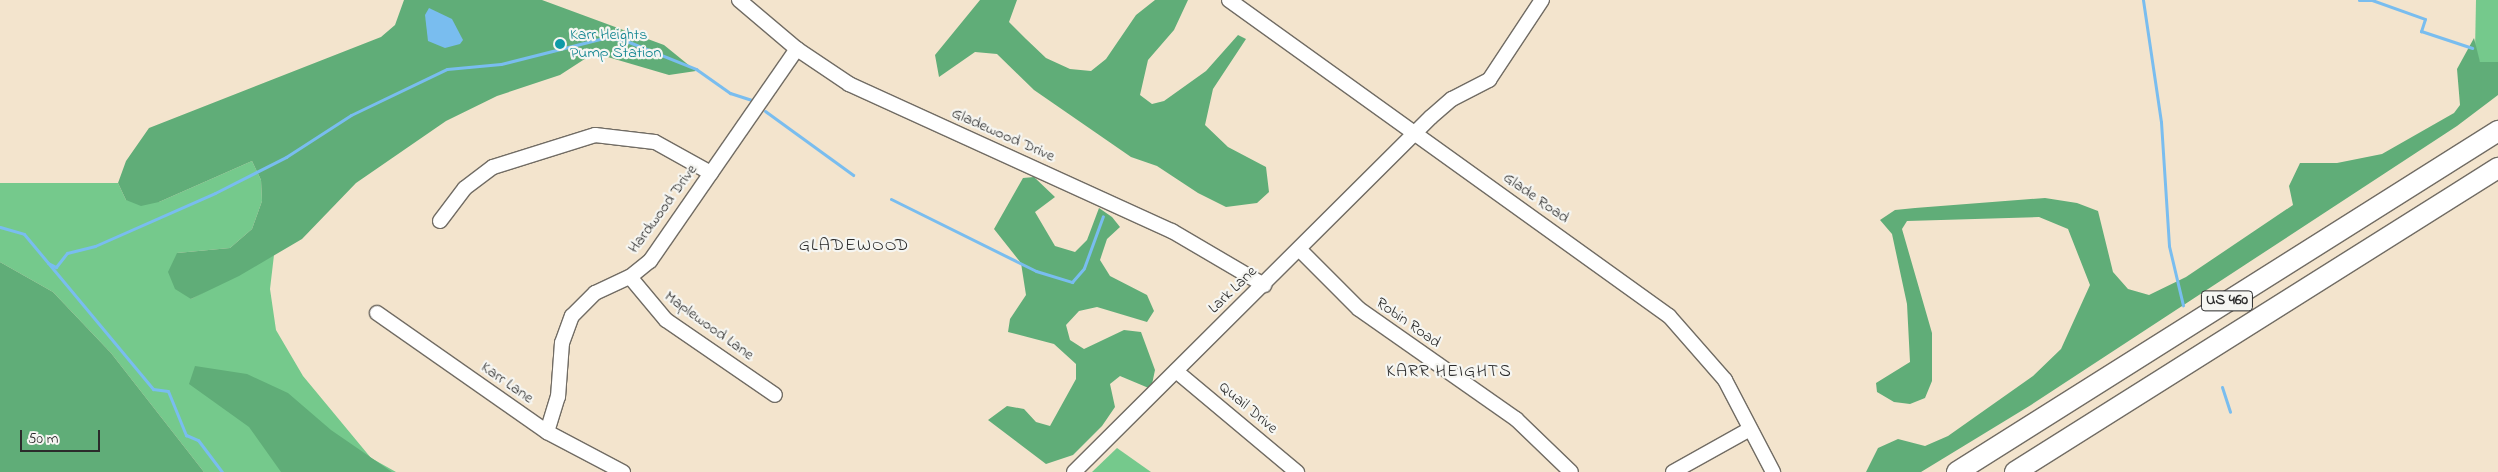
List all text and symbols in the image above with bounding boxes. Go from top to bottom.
place label: Karr Heights Pump Station [570,25,661,63]
marker: Karr Heights Pump Station [554,38,566,50]
street label: Gladewood Drive [948,104,1058,166]
street label: Hardwood Drive [624,161,702,257]
street label: Glade Road [1499,168,1573,228]
district label: GLADEWOOD [798,235,910,257]
street label: Lark Lane [1205,262,1261,318]
street label: Maplewood Lane [660,287,758,365]
road number: US 460 [2201,288,2253,314]
street label: Robin Road [1372,294,1444,352]
street label: Karr Lane [477,358,537,408]
district label: KARR HEIGHTS [1385,361,1513,383]
street label: Quail Drive [1215,378,1281,438]
scale bar [22,420,102,452]
text: 50 m [28,428,58,450]

